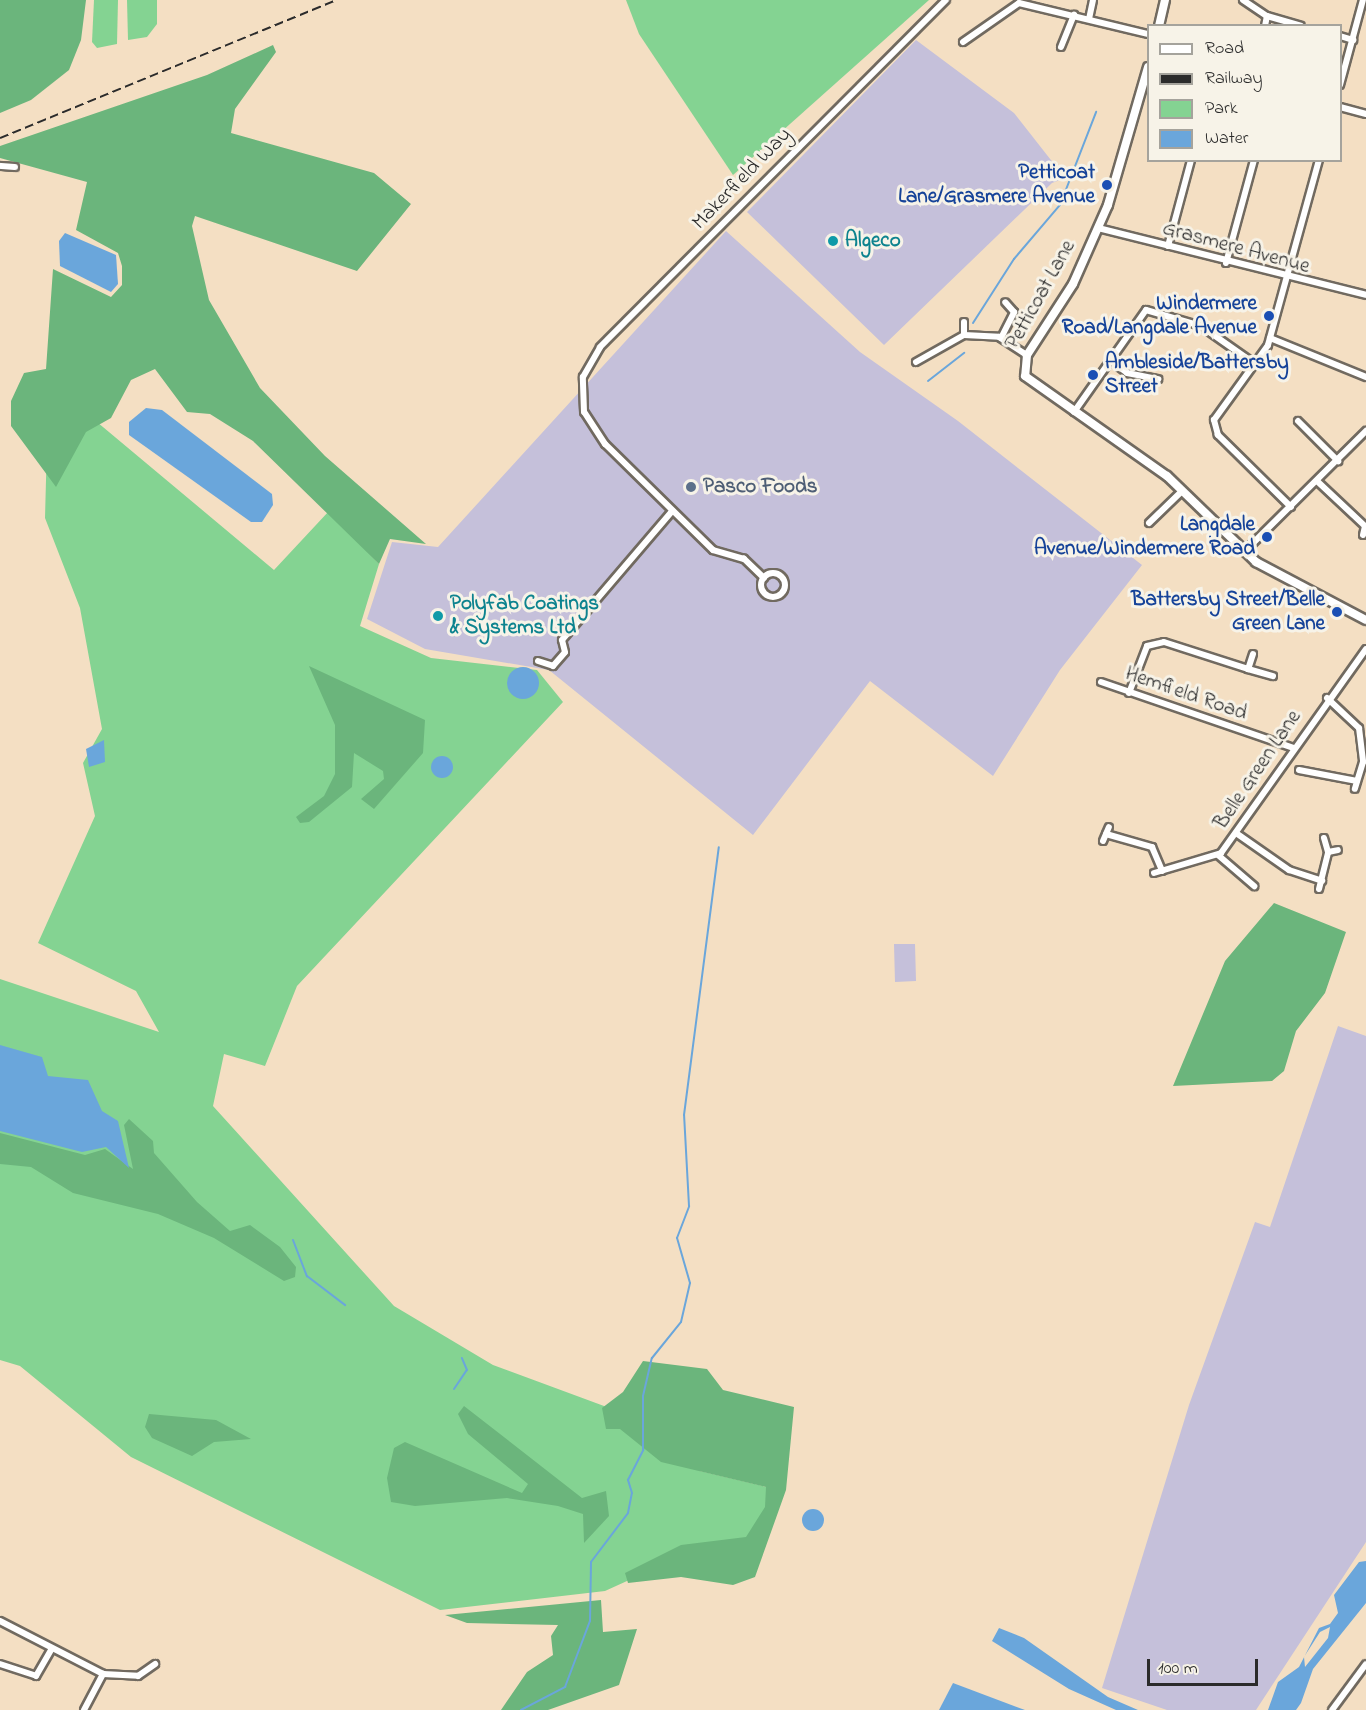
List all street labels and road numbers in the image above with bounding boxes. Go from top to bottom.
street label: Makerfield Way [687,123,797,235]
street label: Grasmere Avenue [1160,216,1312,280]
street label: Petticoat Lane [1001,236,1081,354]
street label: Hemfield Road [1122,661,1250,727]
street label: Belle Green Lane [1209,706,1307,834]

